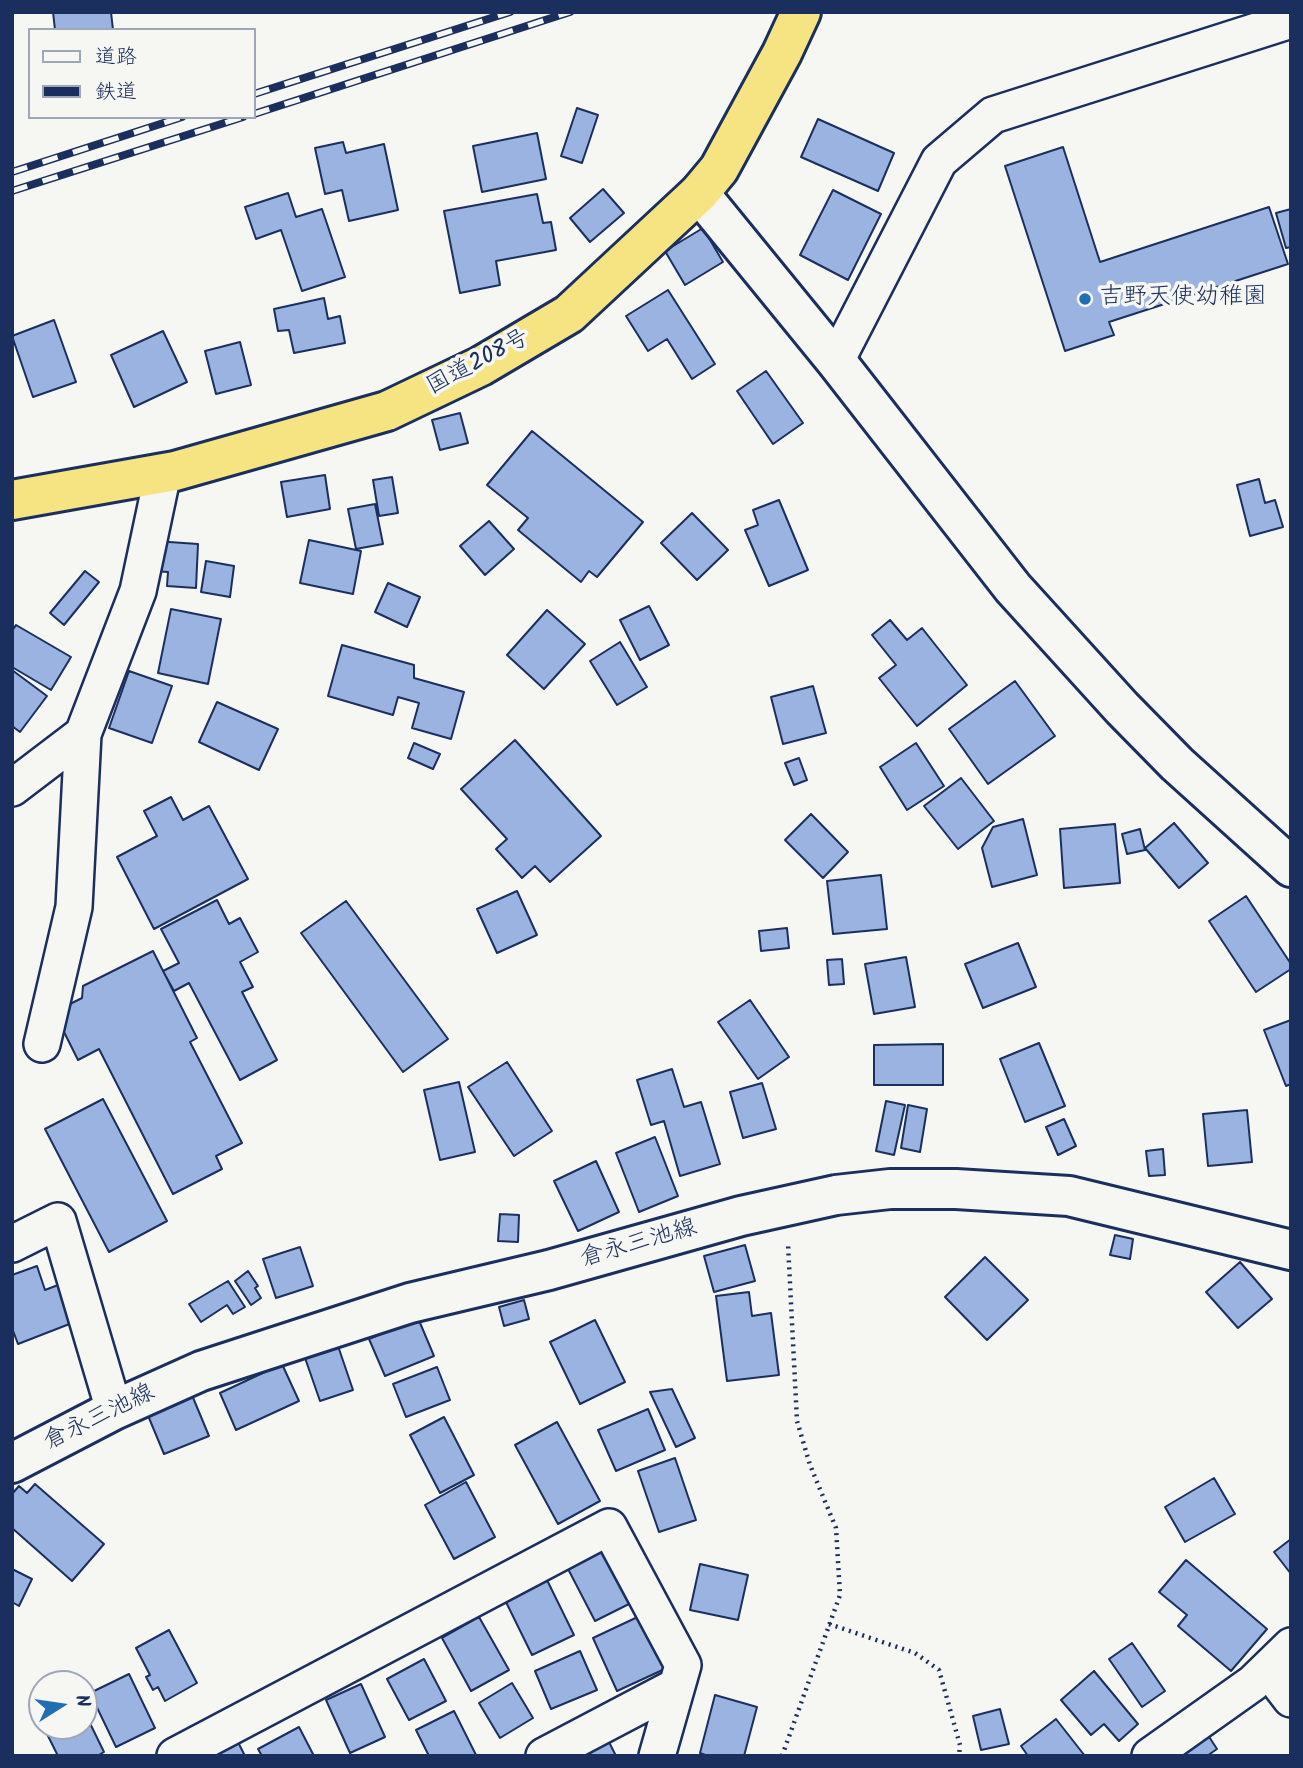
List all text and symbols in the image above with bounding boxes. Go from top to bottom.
legend [28,28,256,119]
text: 道路 [95,41,137,74]
text: 鉄道 [95,76,137,109]
place label: 吉野天使幼稚園 [1099,285,1267,313]
marker: 吉野天使幼稚園 [1077,291,1093,307]
street label: 国道208号 [423,325,535,403]
street label: 倉永三池線 [577,1215,701,1275]
street label: 倉永三池線 [40,1380,160,1458]
north arrow [28,1670,98,1740]
text: N [66,1692,98,1710]

